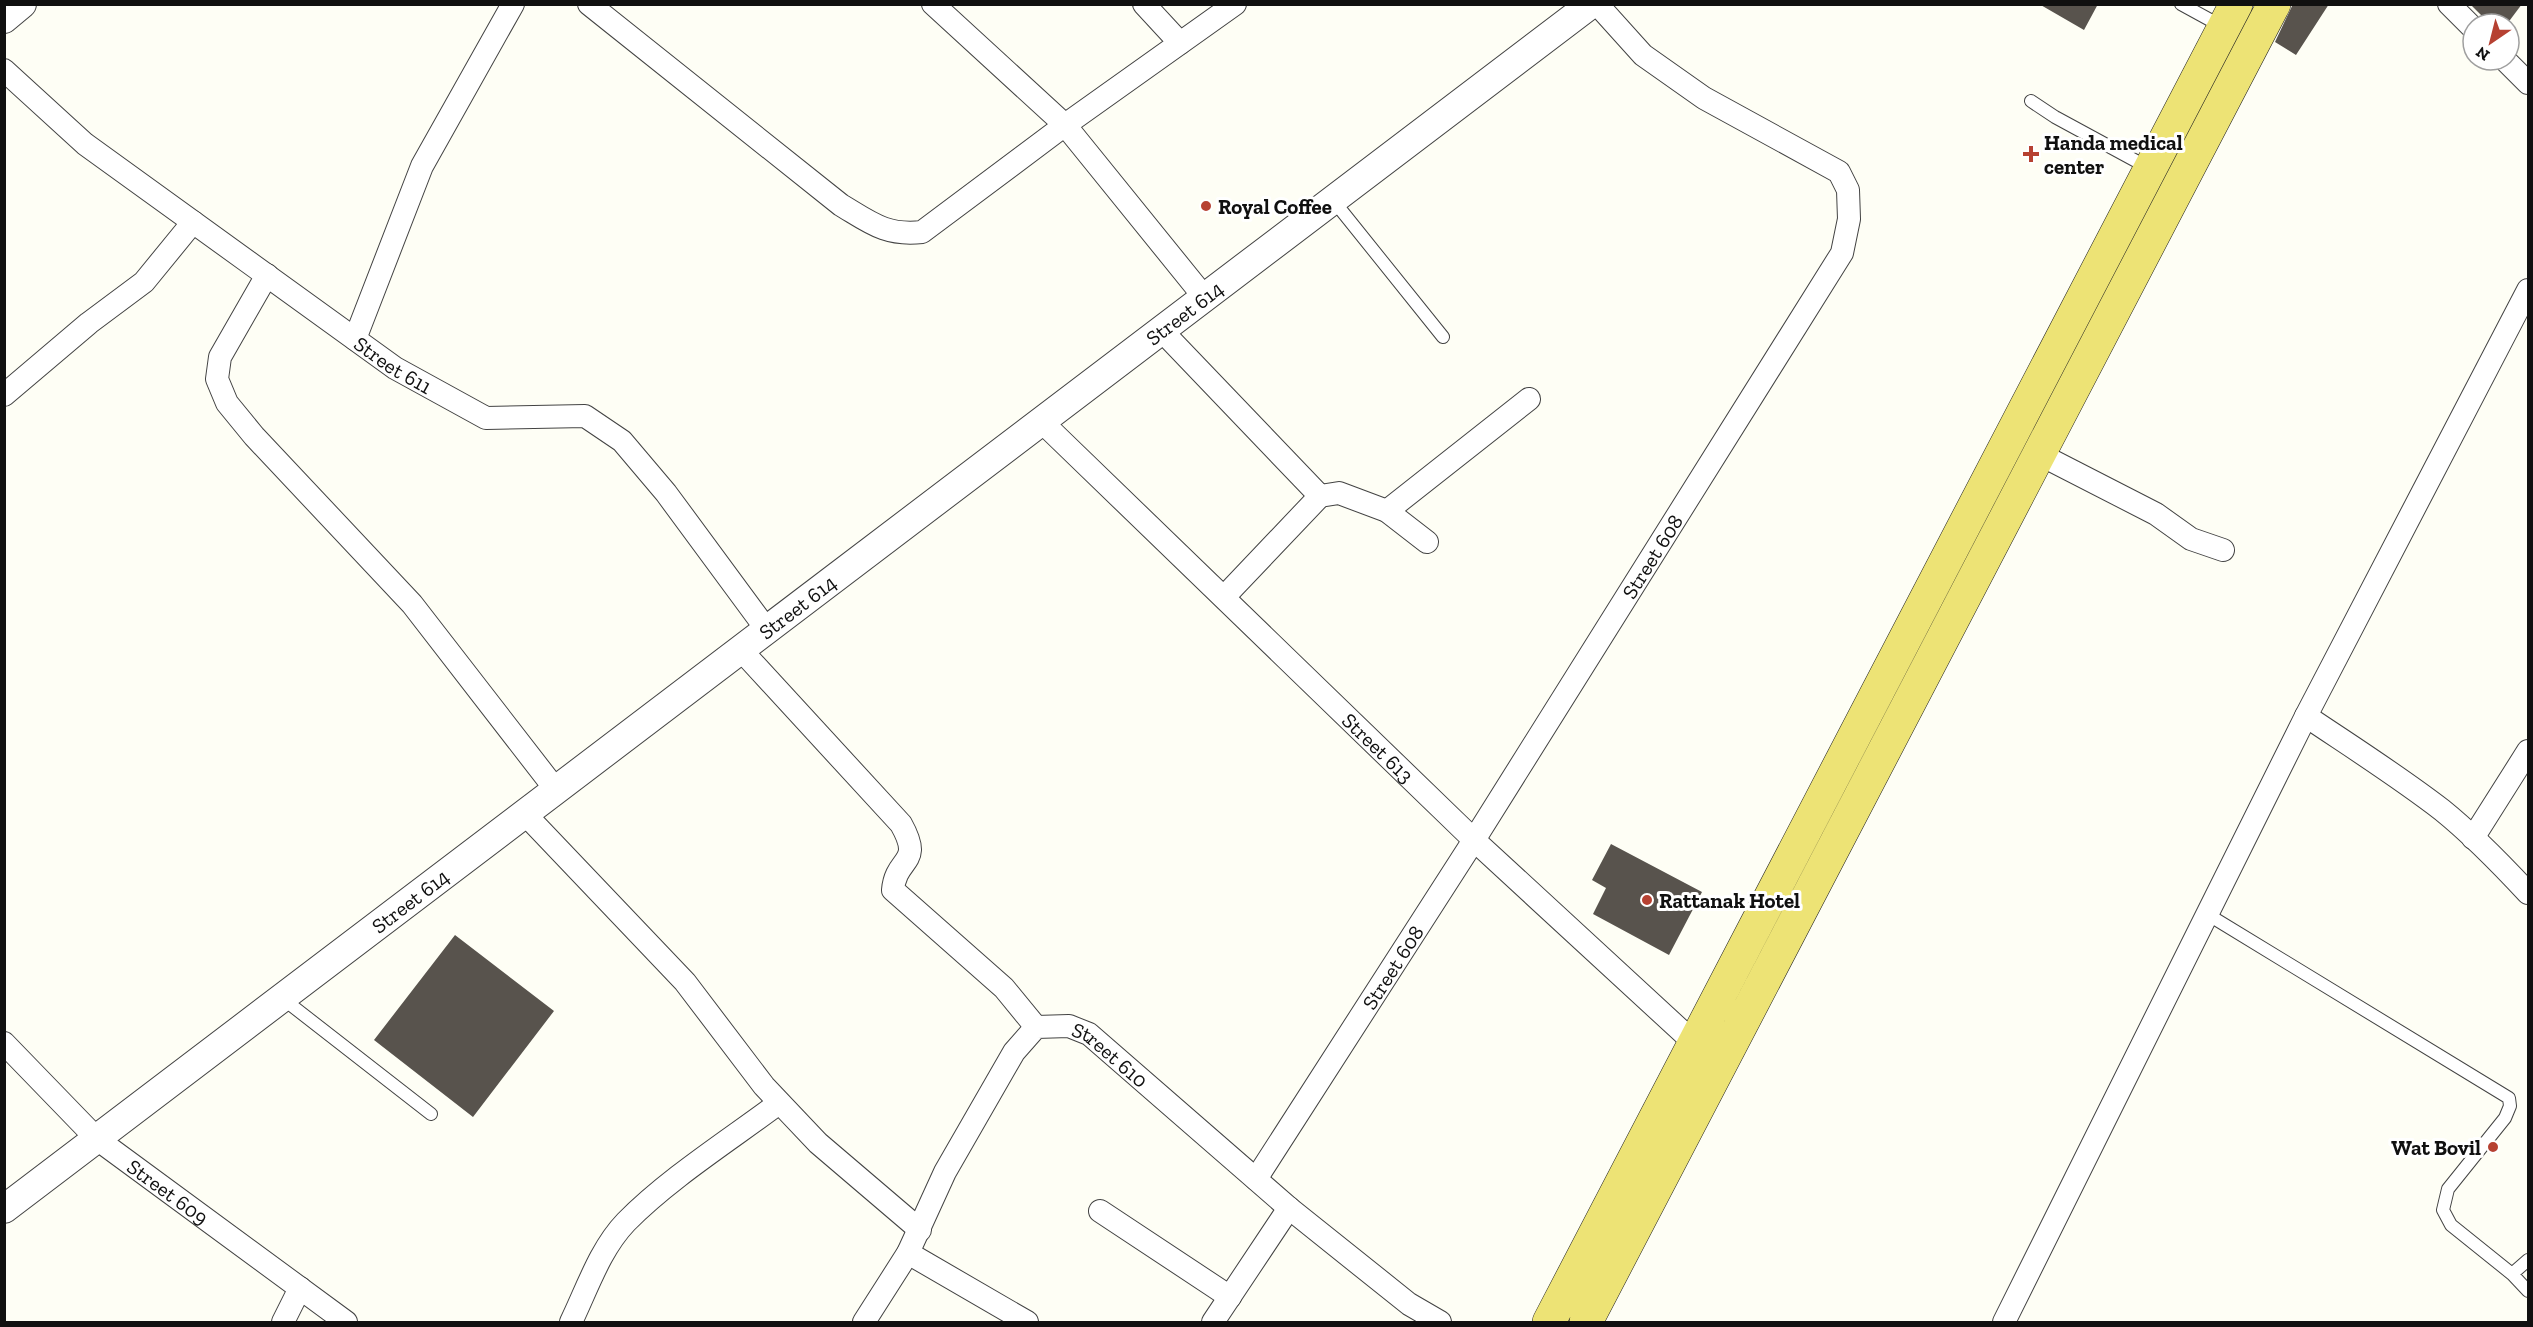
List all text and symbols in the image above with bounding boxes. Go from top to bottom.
north arrow [2461,12,2521,72]
text: N [2472,43,2493,65]
place label: Handa medical center [2044,130,2183,179]
marker: Handa medical center [2022,145,2040,163]
place label: Royal Coffee [1218,194,1332,219]
marker: Royal Coffee [1199,199,1213,213]
street label: Street 614 [1141,275,1228,350]
street label: Street 611 [350,330,437,398]
street label: Street 608 [1616,509,1688,603]
street label: Street 614 [754,569,841,644]
street label: Street 613 [1337,707,1419,788]
street label: Street 614 [366,863,454,938]
place label: Rattanak Hotel [1659,888,1800,913]
marker: Rattanak Hotel [1640,893,1654,907]
street label: Street 608 [1356,920,1428,1014]
street label: Street 610 [1069,1016,1153,1092]
place label: Wat Bovil [2391,1135,2481,1160]
marker: Wat Bovil [2486,1140,2500,1154]
street label: Street 609 [123,1153,214,1229]

